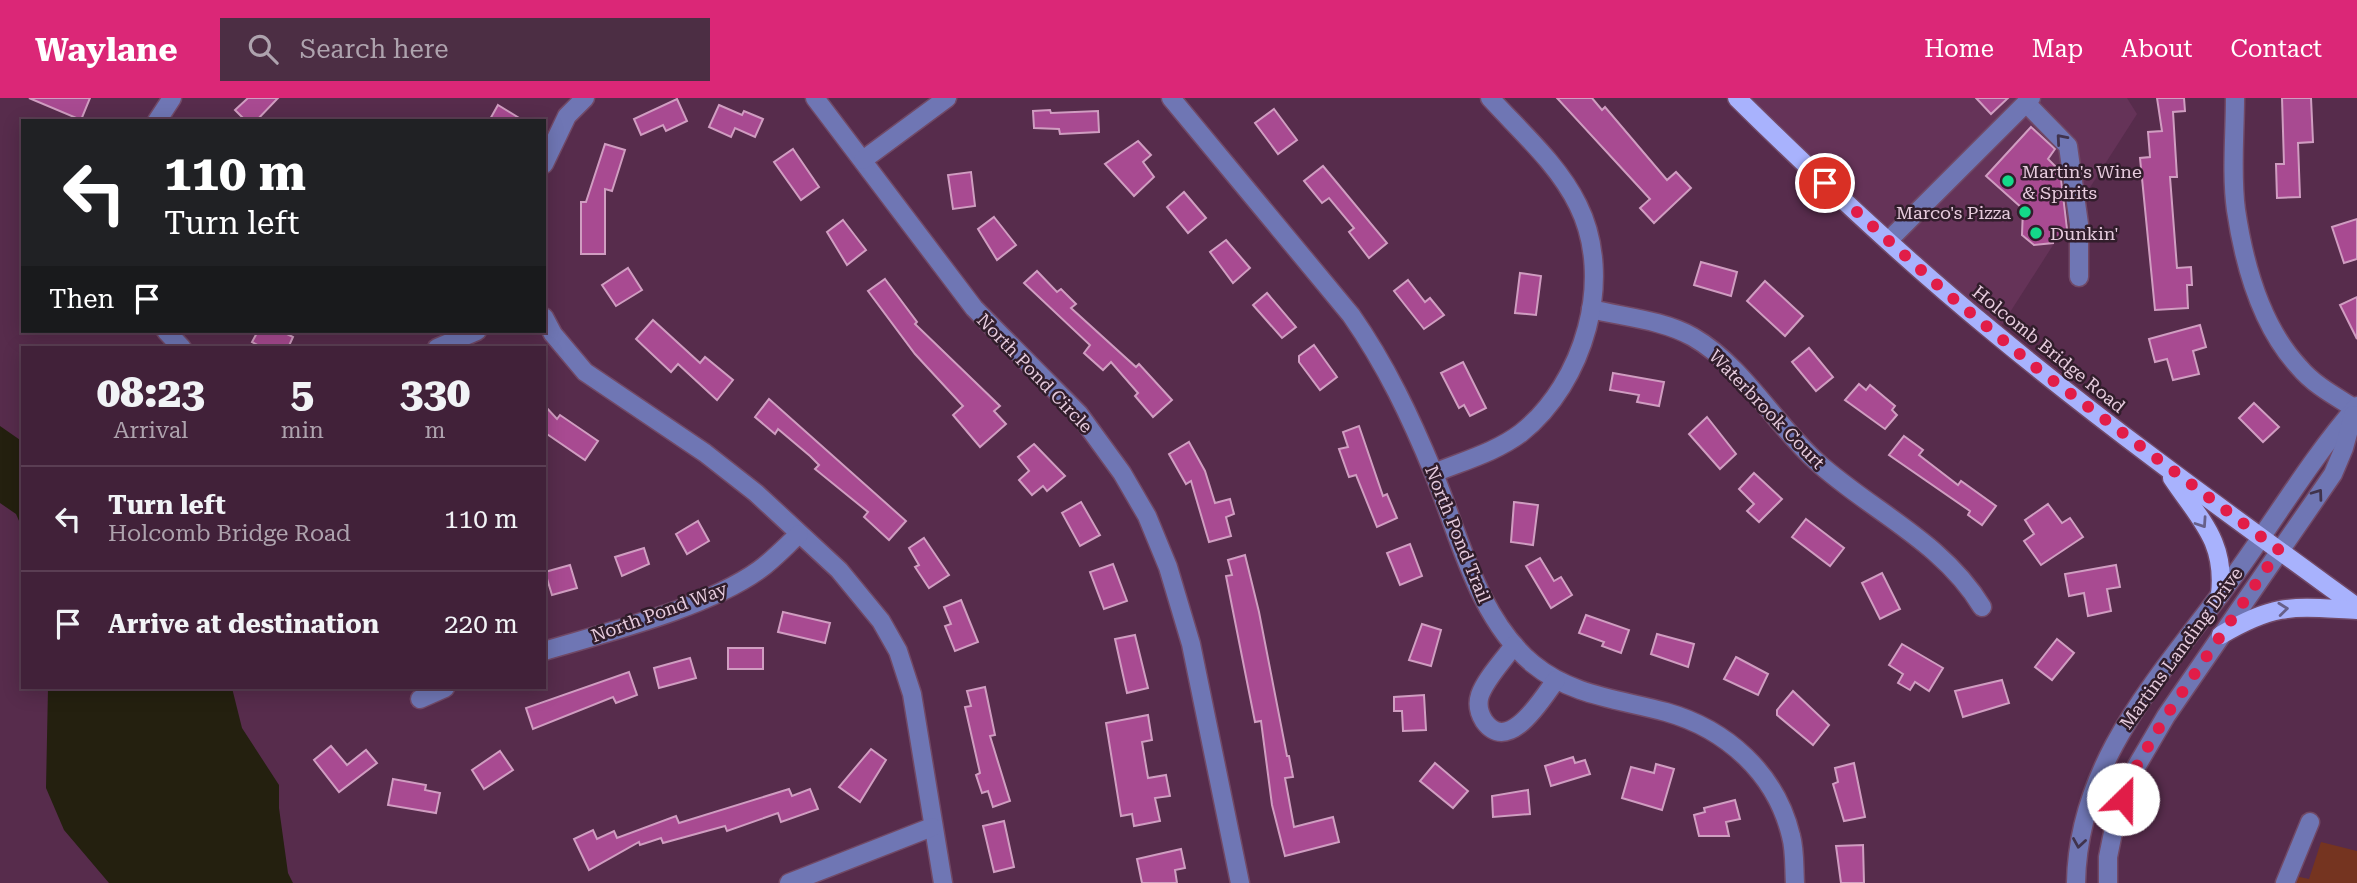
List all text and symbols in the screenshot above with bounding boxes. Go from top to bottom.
search box [220,18,710,81]
text: Waylane [35,30,178,69]
icon: search [244,30,282,68]
text: Search here [300,34,449,64]
text: Home [1924,35,1994,63]
text: Map [2032,35,2083,63]
text: About [2121,35,2192,63]
text: Contact [2230,35,2322,63]
one-way arrow [2057,134,2069,147]
text: 110 m [164,145,306,202]
icon: left [49,147,140,238]
pin [1795,153,1855,213]
place label: Martin's Wine & Spirits [2022,161,2142,203]
icon: arrive [1806,164,1844,202]
marker: Martin's Wine & Spirits [2000,173,2016,189]
place label: Marco's Pizza [1896,202,2011,223]
text: Turn left [164,204,299,242]
marker: Marco's Pizza [2017,204,2033,220]
place label: Dunkin' [2050,223,2119,244]
marker: Dunkin' [2028,225,2044,241]
icon: arrive [128,280,166,318]
street label: Holcomb Bridge Road [1969,281,2130,417]
text: Then [49,284,114,314]
street label: North Pond Circle [973,309,1097,437]
street label: Waterbrook Court [1705,345,1829,473]
text: 08:23 [97,368,205,417]
text: 5 [290,368,314,417]
text: 330 [400,368,470,417]
text: Arrival [113,417,188,444]
text: min [281,417,324,444]
text: m [424,417,445,444]
street label: North Pond Trail [1421,462,1495,606]
one-way arrow [2310,489,2322,502]
text: Turn left [108,490,226,520]
icon: left [49,500,87,538]
text: 110 m [444,504,518,534]
one-way arrow [2194,515,2206,528]
text: Holcomb Bridge Road [108,520,351,547]
street label: Martins Landing Drive [2115,563,2247,733]
street label: North Pond Way [588,578,730,646]
one-way arrow [2278,602,2289,617]
icon: arrive [49,605,87,643]
text: Arrive at destination [108,609,379,639]
text: 220 m [444,609,518,639]
position arrow [2086,762,2160,836]
one-way arrow [2072,837,2087,849]

